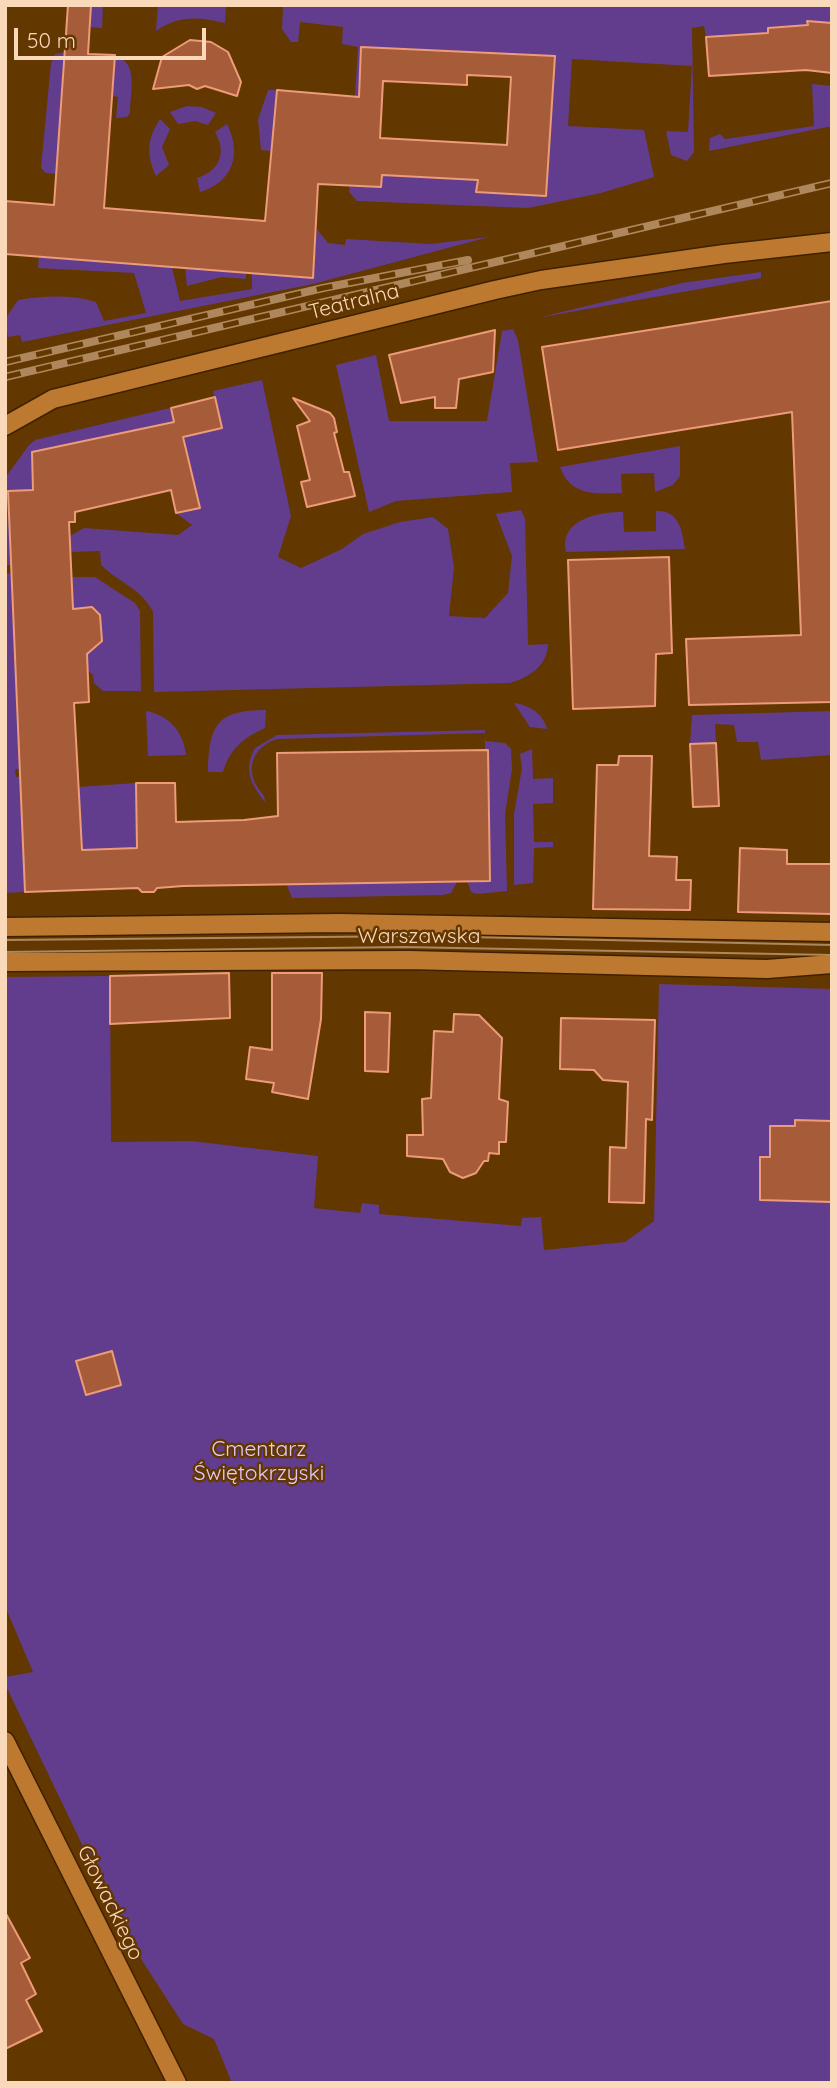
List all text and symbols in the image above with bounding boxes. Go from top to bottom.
scale bar [18,14,210,58]
text: 50 m [27,27,76,53]
street label: Teatralna [306,279,402,325]
street label: Warszawska [358,924,480,950]
park label: Cmentarz Świętokrzyski [194,1437,324,1487]
street label: Głowackiego [71,1842,149,1964]

